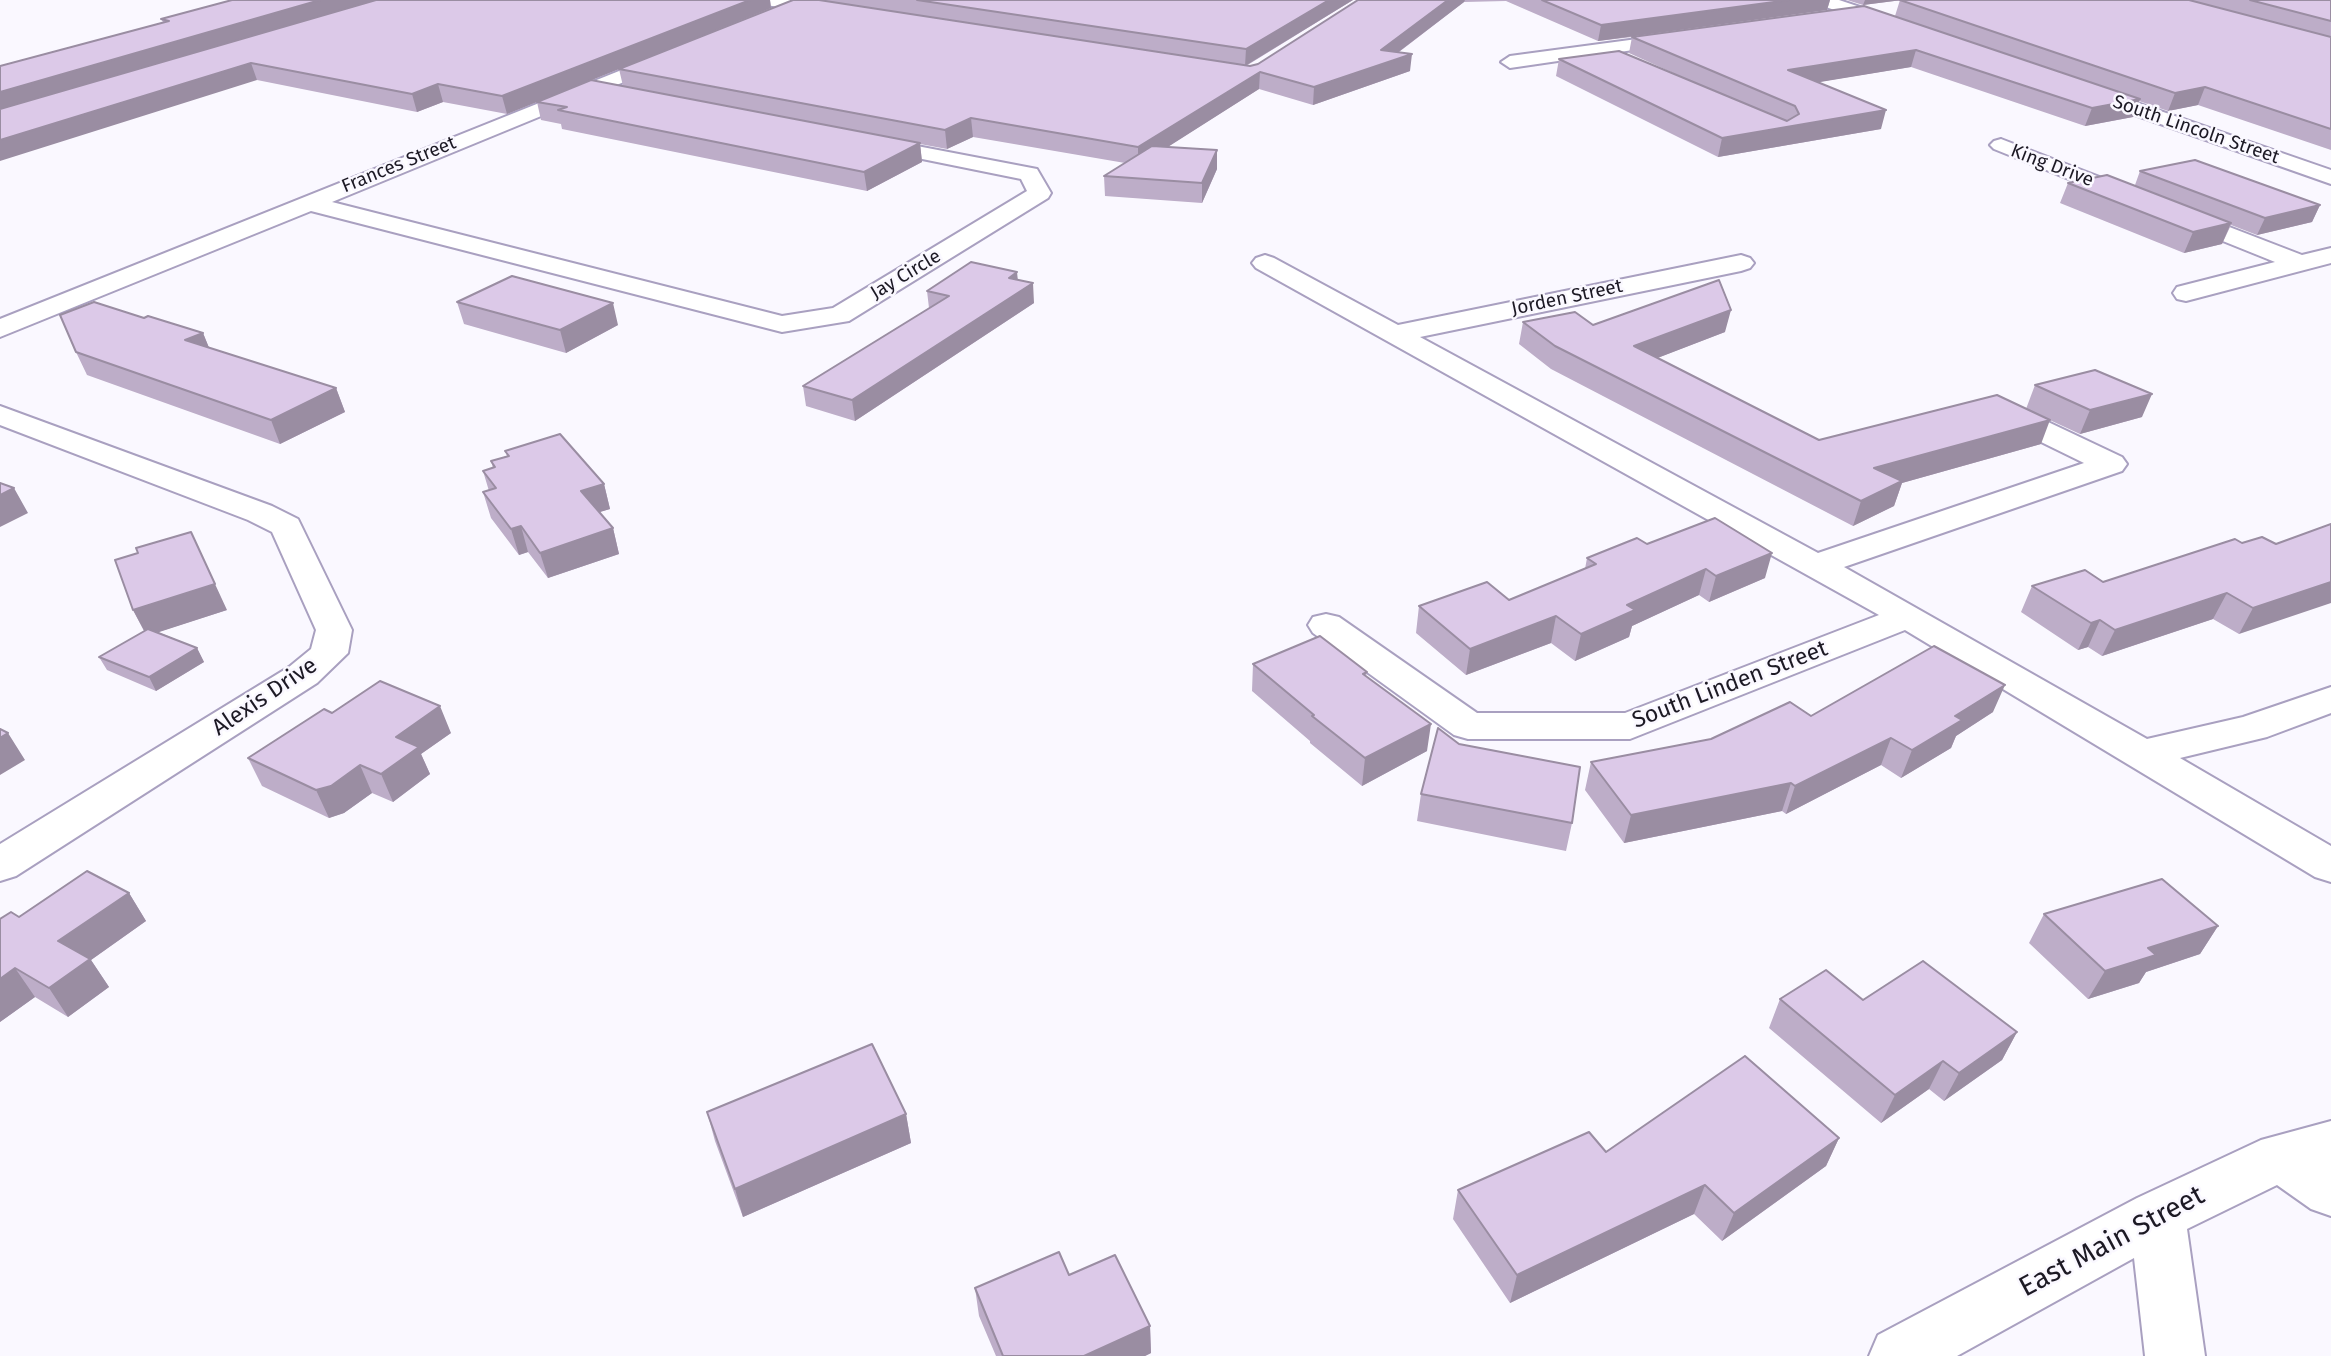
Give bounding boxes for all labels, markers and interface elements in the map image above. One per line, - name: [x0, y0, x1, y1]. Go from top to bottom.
- street label: South Lincoln Street: [2110, 91, 2282, 169]
- street label: Frances Street: [338, 132, 460, 198]
- street label: King Drive: [2007, 140, 2097, 192]
- street label: Jay Circle: [867, 245, 945, 305]
- street label: Jorden Street: [1509, 275, 1625, 321]
- street label: South Linden Street: [1628, 635, 1832, 735]
- street label: Alexis Drive: [207, 652, 323, 742]
- street label: East Main Street: [2014, 1179, 2210, 1305]

